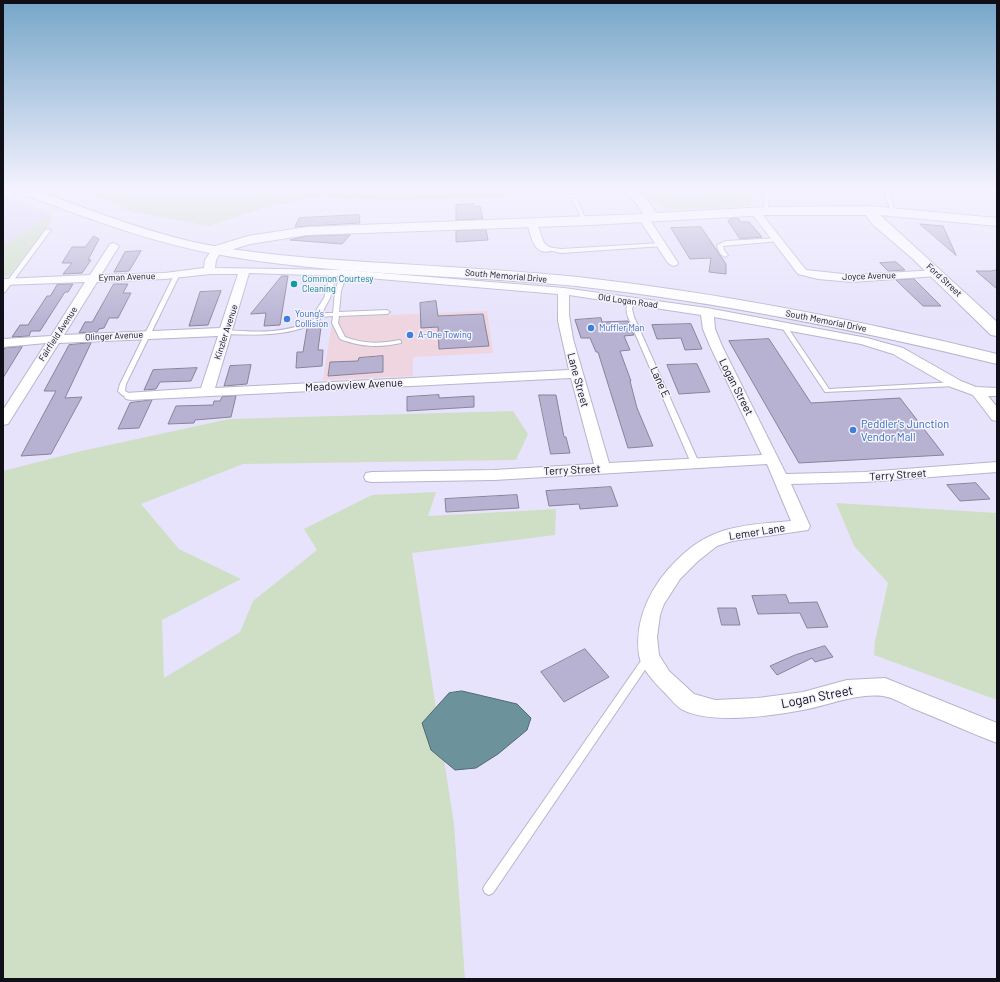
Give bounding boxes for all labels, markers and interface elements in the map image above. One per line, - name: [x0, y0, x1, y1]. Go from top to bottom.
- street label: Ford Street: [924, 261, 964, 299]
- street label: South Memorial Drive: [464, 267, 548, 285]
- street label: Joyce Avenue: [842, 270, 896, 282]
- street label: Eyman Avenue: [98, 271, 156, 283]
- place label: Common Courtesy Cleaning: [302, 274, 373, 295]
- marker: Common Courtesy Cleaning: [289, 279, 299, 289]
- street label: Old Logan Road: [597, 291, 659, 311]
- street label: Kinzler Avenue: [212, 303, 240, 361]
- street label: Fairfield Avenue: [36, 305, 80, 363]
- street label: South Memorial Drive: [784, 308, 868, 334]
- place label: Young's Collision: [295, 309, 328, 330]
- marker: Young's Collision: [282, 314, 292, 324]
- marker: Muffler Man: [586, 323, 596, 333]
- place label: Muffler Man: [599, 323, 644, 333]
- street label: Olinger Avenue: [85, 329, 143, 343]
- marker: A-One Towing: [405, 330, 415, 340]
- place label: A-One Towing: [418, 330, 472, 340]
- street label: Lane Street: [564, 351, 592, 409]
- street label: Logan Street: [716, 356, 756, 418]
- street label: Lane E: [647, 364, 673, 400]
- street label: Meadowview Avenue: [305, 376, 403, 394]
- place label: Peddler's Junction Vendor Mall: [861, 417, 949, 443]
- marker: Peddler's Junction Vendor Mall: [848, 425, 858, 435]
- street label: Terry Street: [543, 462, 601, 478]
- street label: Terry Street: [869, 466, 927, 484]
- street label: Lemer Lane: [728, 521, 786, 543]
- street label: Logan Street: [780, 682, 854, 712]

